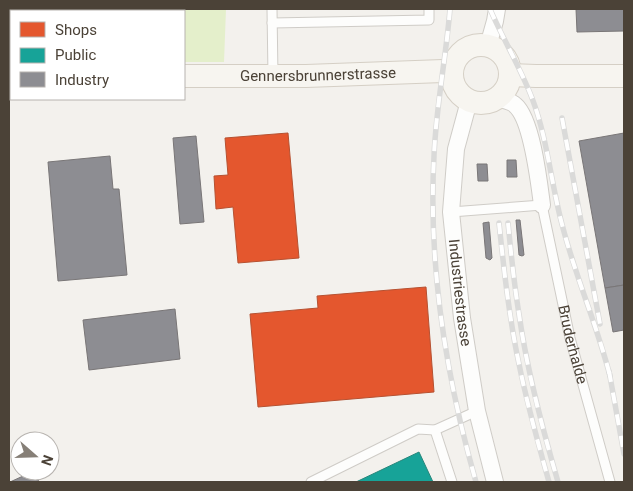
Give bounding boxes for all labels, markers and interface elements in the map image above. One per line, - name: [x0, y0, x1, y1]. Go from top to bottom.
- legend: [10, 10, 185, 100]
- text: Shops: [55, 21, 97, 39]
- text: Public: [55, 46, 96, 64]
- street label: Gennersbrunnerstrasse: [240, 64, 396, 85]
- text: Industry: [55, 71, 109, 89]
- street label: Industriestrasse: [445, 238, 475, 347]
- street label: Bruderhalde: [554, 303, 591, 386]
- north arrow: [10, 431, 60, 481]
- text: N: [38, 453, 56, 468]

